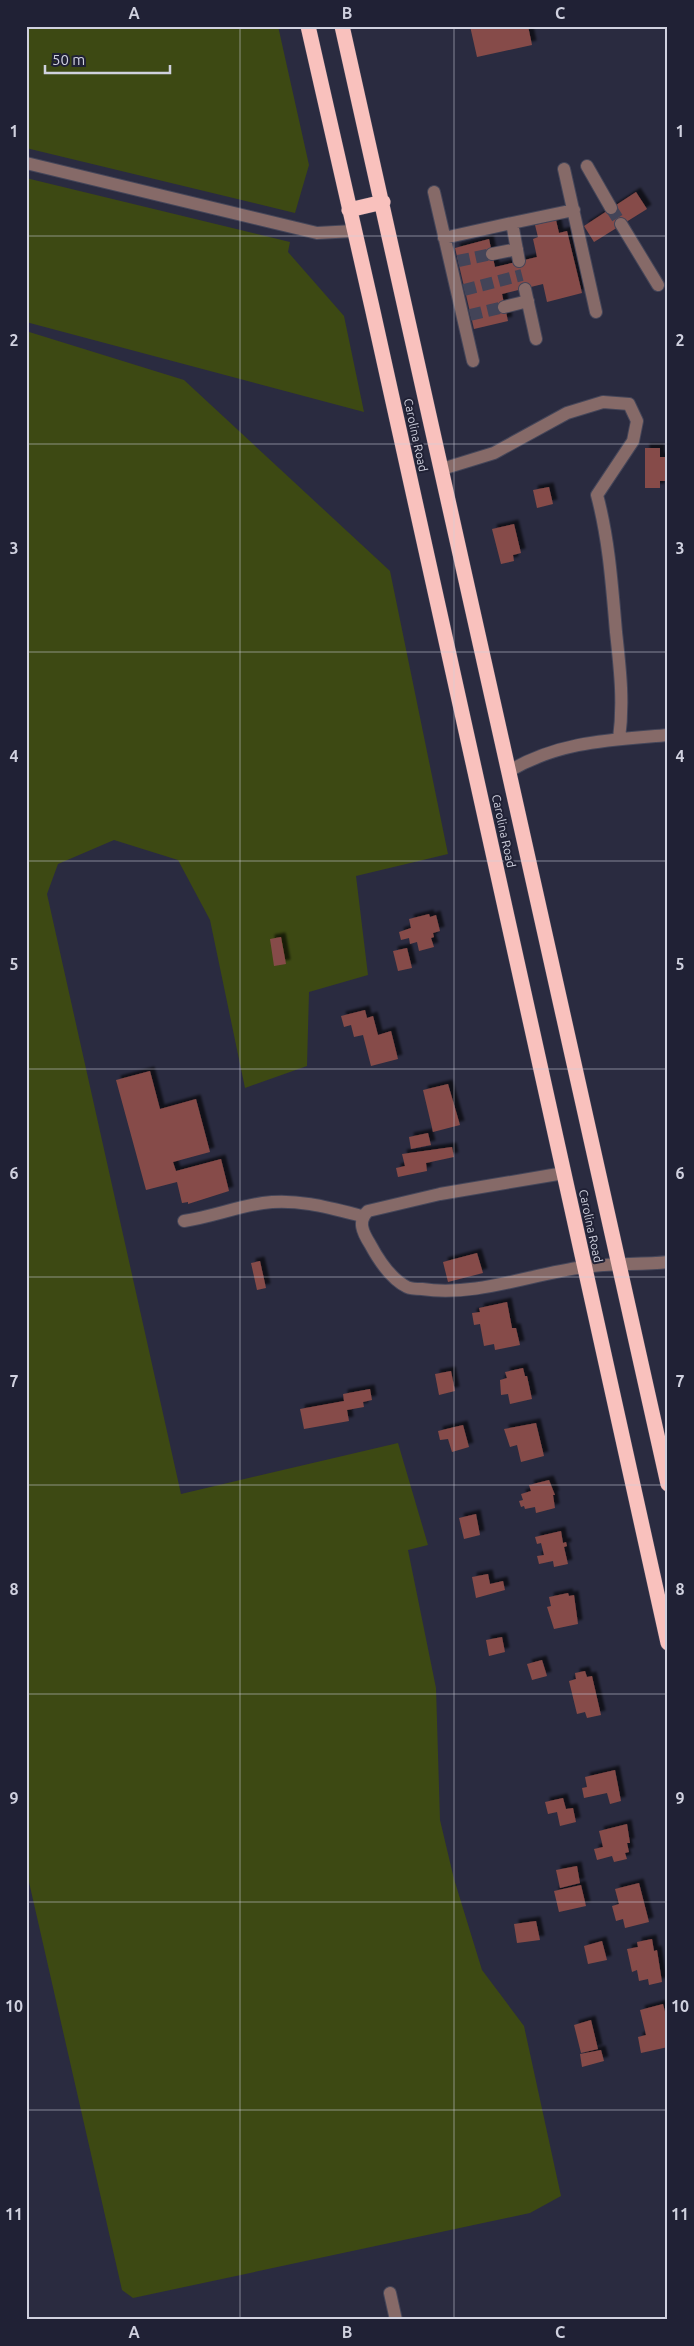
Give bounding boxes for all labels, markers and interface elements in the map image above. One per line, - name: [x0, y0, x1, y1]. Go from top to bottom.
- text: A: [128, 4, 140, 22]
- text: B: [342, 4, 352, 22]
- text: C: [555, 4, 565, 22]
- scale bar: [45, 42, 170, 74]
- text: 50 m: [52, 51, 85, 68]
- text: 1: [9, 122, 19, 140]
- text: 1: [675, 122, 685, 140]
- text: 2: [9, 331, 19, 349]
- text: 2: [675, 331, 685, 349]
- street label: Carolina Road: [402, 397, 430, 473]
- text: 3: [9, 539, 19, 557]
- text: 3: [675, 539, 685, 557]
- text: 4: [9, 747, 19, 765]
- text: 4: [675, 747, 685, 765]
- street label: Carolina Road: [490, 793, 518, 869]
- text: 5: [9, 955, 19, 973]
- text: 5: [675, 955, 685, 973]
- text: 6: [9, 1164, 19, 1182]
- text: 6: [675, 1164, 685, 1182]
- street label: Carolina Road: [577, 1188, 605, 1264]
- text: 7: [9, 1372, 19, 1390]
- text: 7: [675, 1372, 685, 1390]
- text: 8: [9, 1580, 19, 1598]
- text: 8: [675, 1580, 685, 1598]
- text: 9: [9, 1789, 19, 1807]
- text: 9: [675, 1789, 685, 1807]
- text: 10: [5, 1997, 23, 2015]
- text: 10: [671, 1997, 689, 2015]
- text: 11: [5, 2205, 23, 2223]
- text: 11: [671, 2205, 689, 2223]
- text: A: [128, 2323, 140, 2341]
- text: B: [342, 2323, 352, 2341]
- text: C: [555, 2323, 565, 2341]

